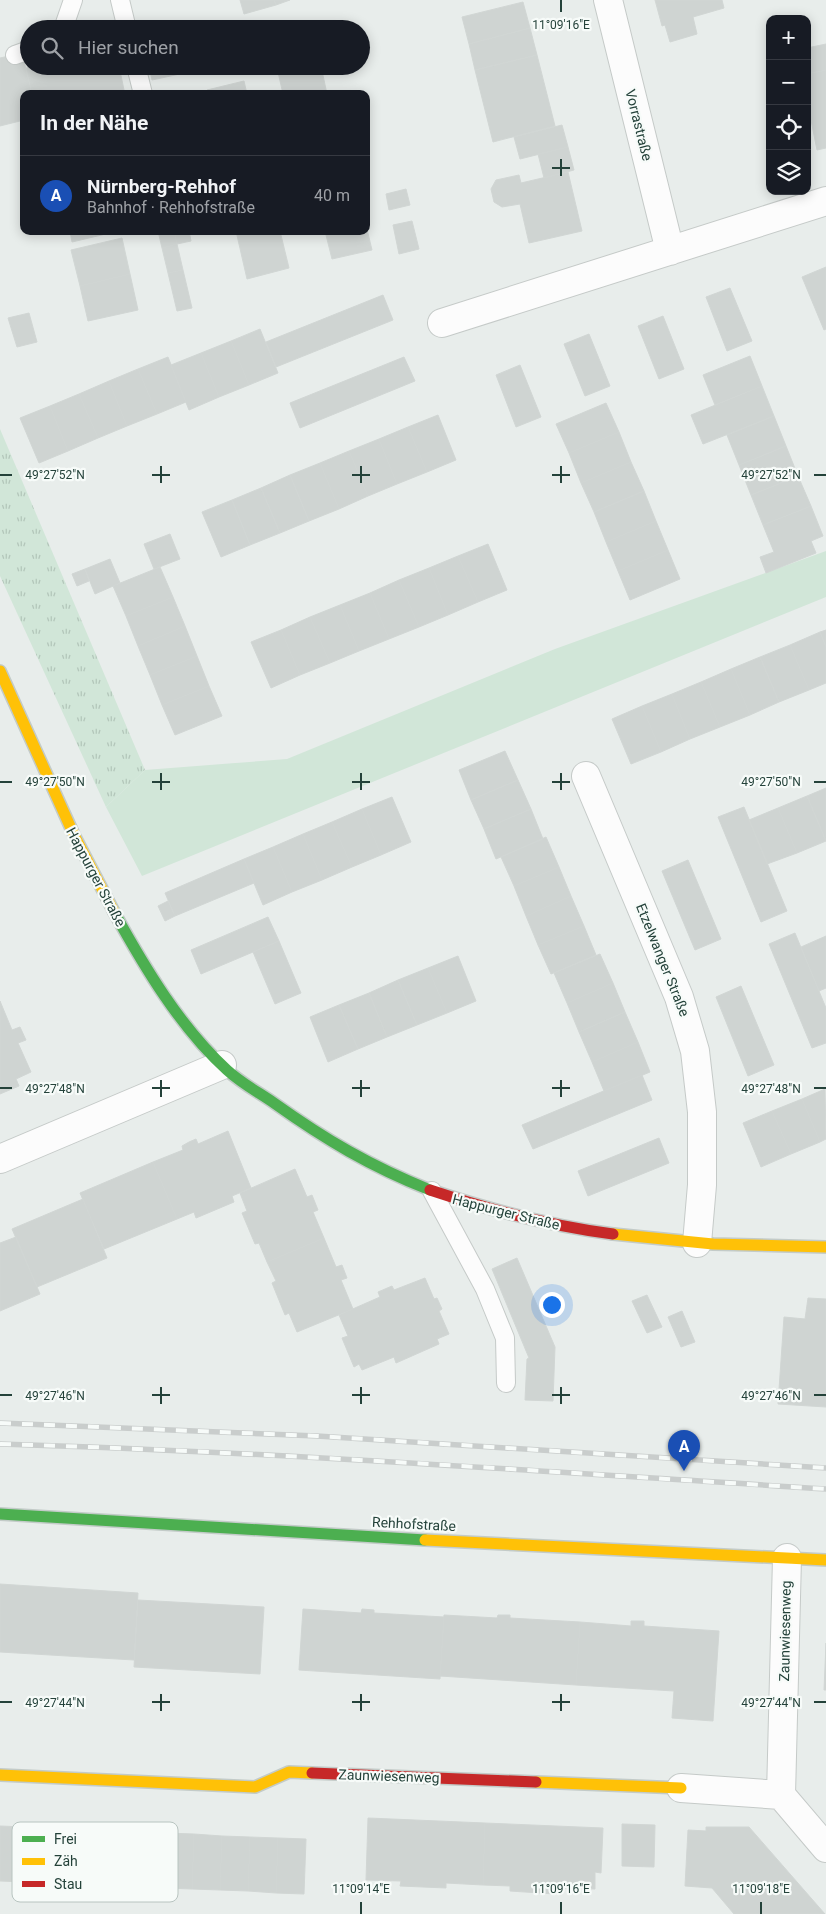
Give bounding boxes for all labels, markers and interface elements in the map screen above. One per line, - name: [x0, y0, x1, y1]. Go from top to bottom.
- map controls: [766, 15, 811, 195]
- button: +: [766, 15, 811, 60]
- text: 11°09'16"E: [532, 18, 590, 32]
- search box: [20, 20, 370, 75]
- icon: search: [38, 34, 66, 62]
- text: Hier suchen: [78, 36, 179, 59]
- button: −: [766, 60, 811, 105]
- street label: Vorrastraße: [622, 88, 656, 162]
- button: locate: [766, 105, 811, 150]
- text: In der Nähe: [40, 111, 148, 135]
- button: layers: [766, 150, 811, 195]
- text: Nürnberg-Rehhof: [87, 175, 236, 198]
- text: A: [51, 186, 61, 205]
- text: 40 m: [314, 186, 350, 205]
- text: Bahnhof · Rehhofstraße: [87, 198, 255, 217]
- text: 49°27'52"N: [25, 468, 85, 482]
- text: 49°27'52"N: [741, 468, 801, 482]
- text: 49°27'50"N: [25, 775, 85, 789]
- text: 49°27'50"N: [741, 775, 801, 789]
- street label: Happurger Straße: [63, 825, 129, 929]
- street label: Etzelwanger Straße: [633, 901, 693, 1019]
- text: 49°27'48"N: [25, 1082, 85, 1096]
- text: 49°27'48"N: [741, 1082, 801, 1096]
- street label: Happurger Straße: [451, 1191, 561, 1233]
- your location: [539, 1292, 565, 1318]
- text: 49°27'46"N: [25, 1389, 85, 1403]
- text: 49°27'46"N: [741, 1389, 801, 1403]
- pin: A: [668, 1430, 700, 1471]
- street label: Rehhofstraße: [372, 1514, 456, 1534]
- street label: Zaunwiesenweg: [776, 1580, 794, 1682]
- text: 49°27'44"N: [25, 1696, 85, 1710]
- text: 49°27'44"N: [741, 1696, 801, 1710]
- street label: Zaunwiesenweg: [338, 1766, 440, 1786]
- legend: [12, 1822, 178, 1902]
- text: Frei: [54, 1831, 77, 1847]
- text: Zäh: [54, 1853, 78, 1869]
- text: Stau: [54, 1876, 82, 1892]
- text: 11°09'14"E: [332, 1882, 390, 1896]
- text: 11°09'16"E: [532, 1882, 590, 1896]
- text: 11°09'18"E: [732, 1882, 790, 1896]

